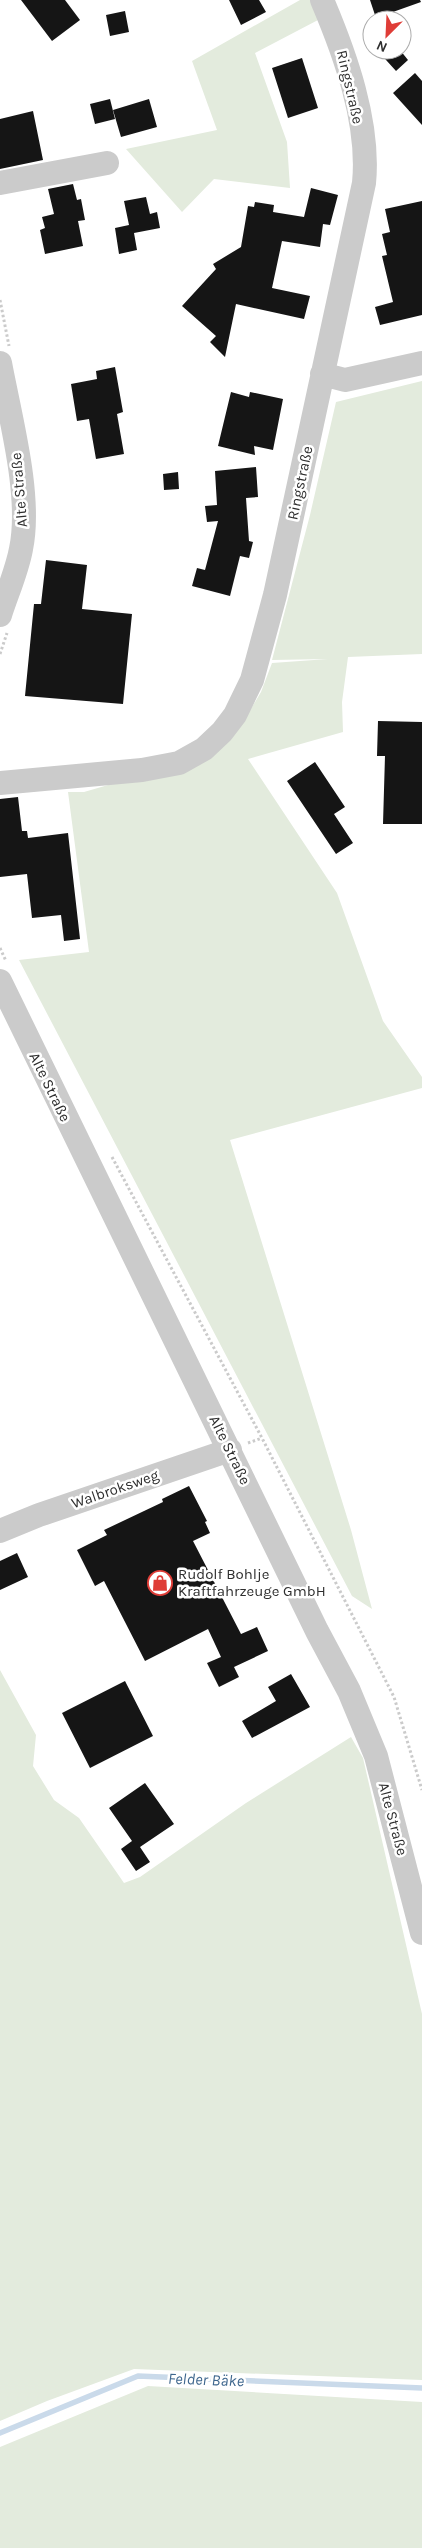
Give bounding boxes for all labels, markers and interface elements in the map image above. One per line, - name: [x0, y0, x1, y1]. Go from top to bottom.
- north arrow: [362, 10, 412, 60]
- text: N: [374, 37, 390, 56]
- street label: Ringstraße: [333, 48, 367, 126]
- street label: Ringstraße: [283, 444, 317, 522]
- street label: Alte Straße: [7, 452, 31, 528]
- street label: Alte Straße: [25, 1049, 75, 1125]
- street label: Alte Straße: [205, 1412, 255, 1488]
- street label: Walbroksweg: [69, 1465, 162, 1512]
- place label: Rudolf Bohlje Kraftfahrzeuge GmbH: [178, 1565, 326, 1600]
- shop icon: Rudolf Bohlje Kraftfahrzeuge GmbH: [147, 1570, 173, 1596]
- street label: Alte Straße: [375, 1780, 411, 1858]
- water label: Felder Bäke: [168, 2369, 245, 2390]

